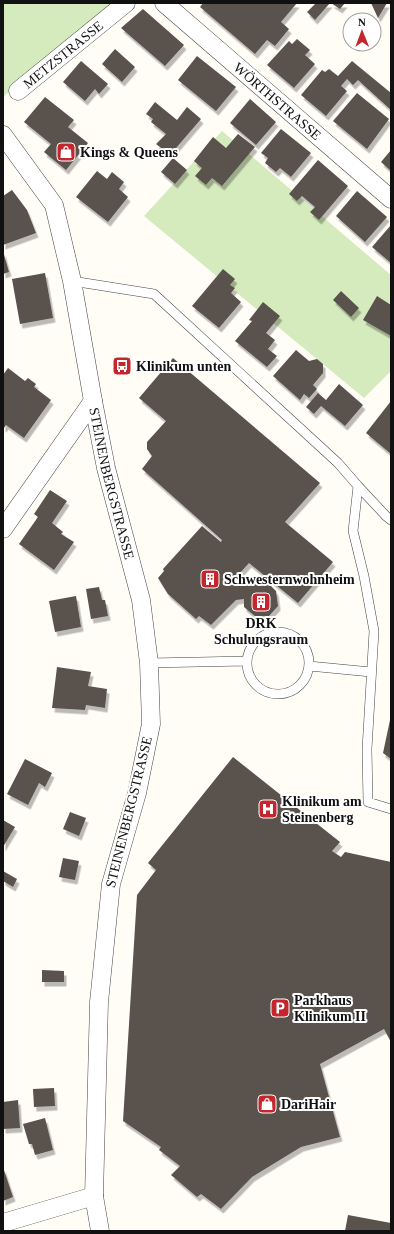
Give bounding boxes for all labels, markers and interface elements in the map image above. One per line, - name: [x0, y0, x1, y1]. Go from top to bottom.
- north arrow: [342, 12, 382, 52]
- text: N: [358, 16, 366, 28]
- street label: METZSTRASSE: [20, 18, 106, 91]
- street label: WÖRTHSTRASSE: [231, 59, 324, 143]
- shop icon: Kings & Queens: [55, 141, 77, 163]
- place label: Kings & Queens: [80, 145, 179, 160]
- bus stop icon: Klinikum unten: [111, 355, 133, 377]
- place label: Klinikum unten: [136, 359, 232, 374]
- street label: STEINENBERGSTRASSE: [87, 406, 137, 561]
- building icon: Schwesternwohnheim: [199, 568, 221, 590]
- place label: Schwesternwohnheim: [224, 572, 355, 587]
- building icon: DRK Schulungsraum: [250, 591, 272, 613]
- place label: DRK Schulungsraum: [214, 616, 308, 647]
- street label: STEINENBERGSTRASSE: [103, 735, 155, 889]
- place label: Klinikum am Steinenberg: [282, 794, 362, 825]
- hospital icon: Klinikum am Steinenberg: [257, 798, 279, 820]
- place label: Parkhaus Klinikum II: [294, 993, 366, 1024]
- parking icon: Parkhaus Klinikum II: [269, 997, 291, 1019]
- shop icon: DariHair: [256, 1093, 278, 1115]
- place label: DariHair: [281, 1097, 336, 1112]

